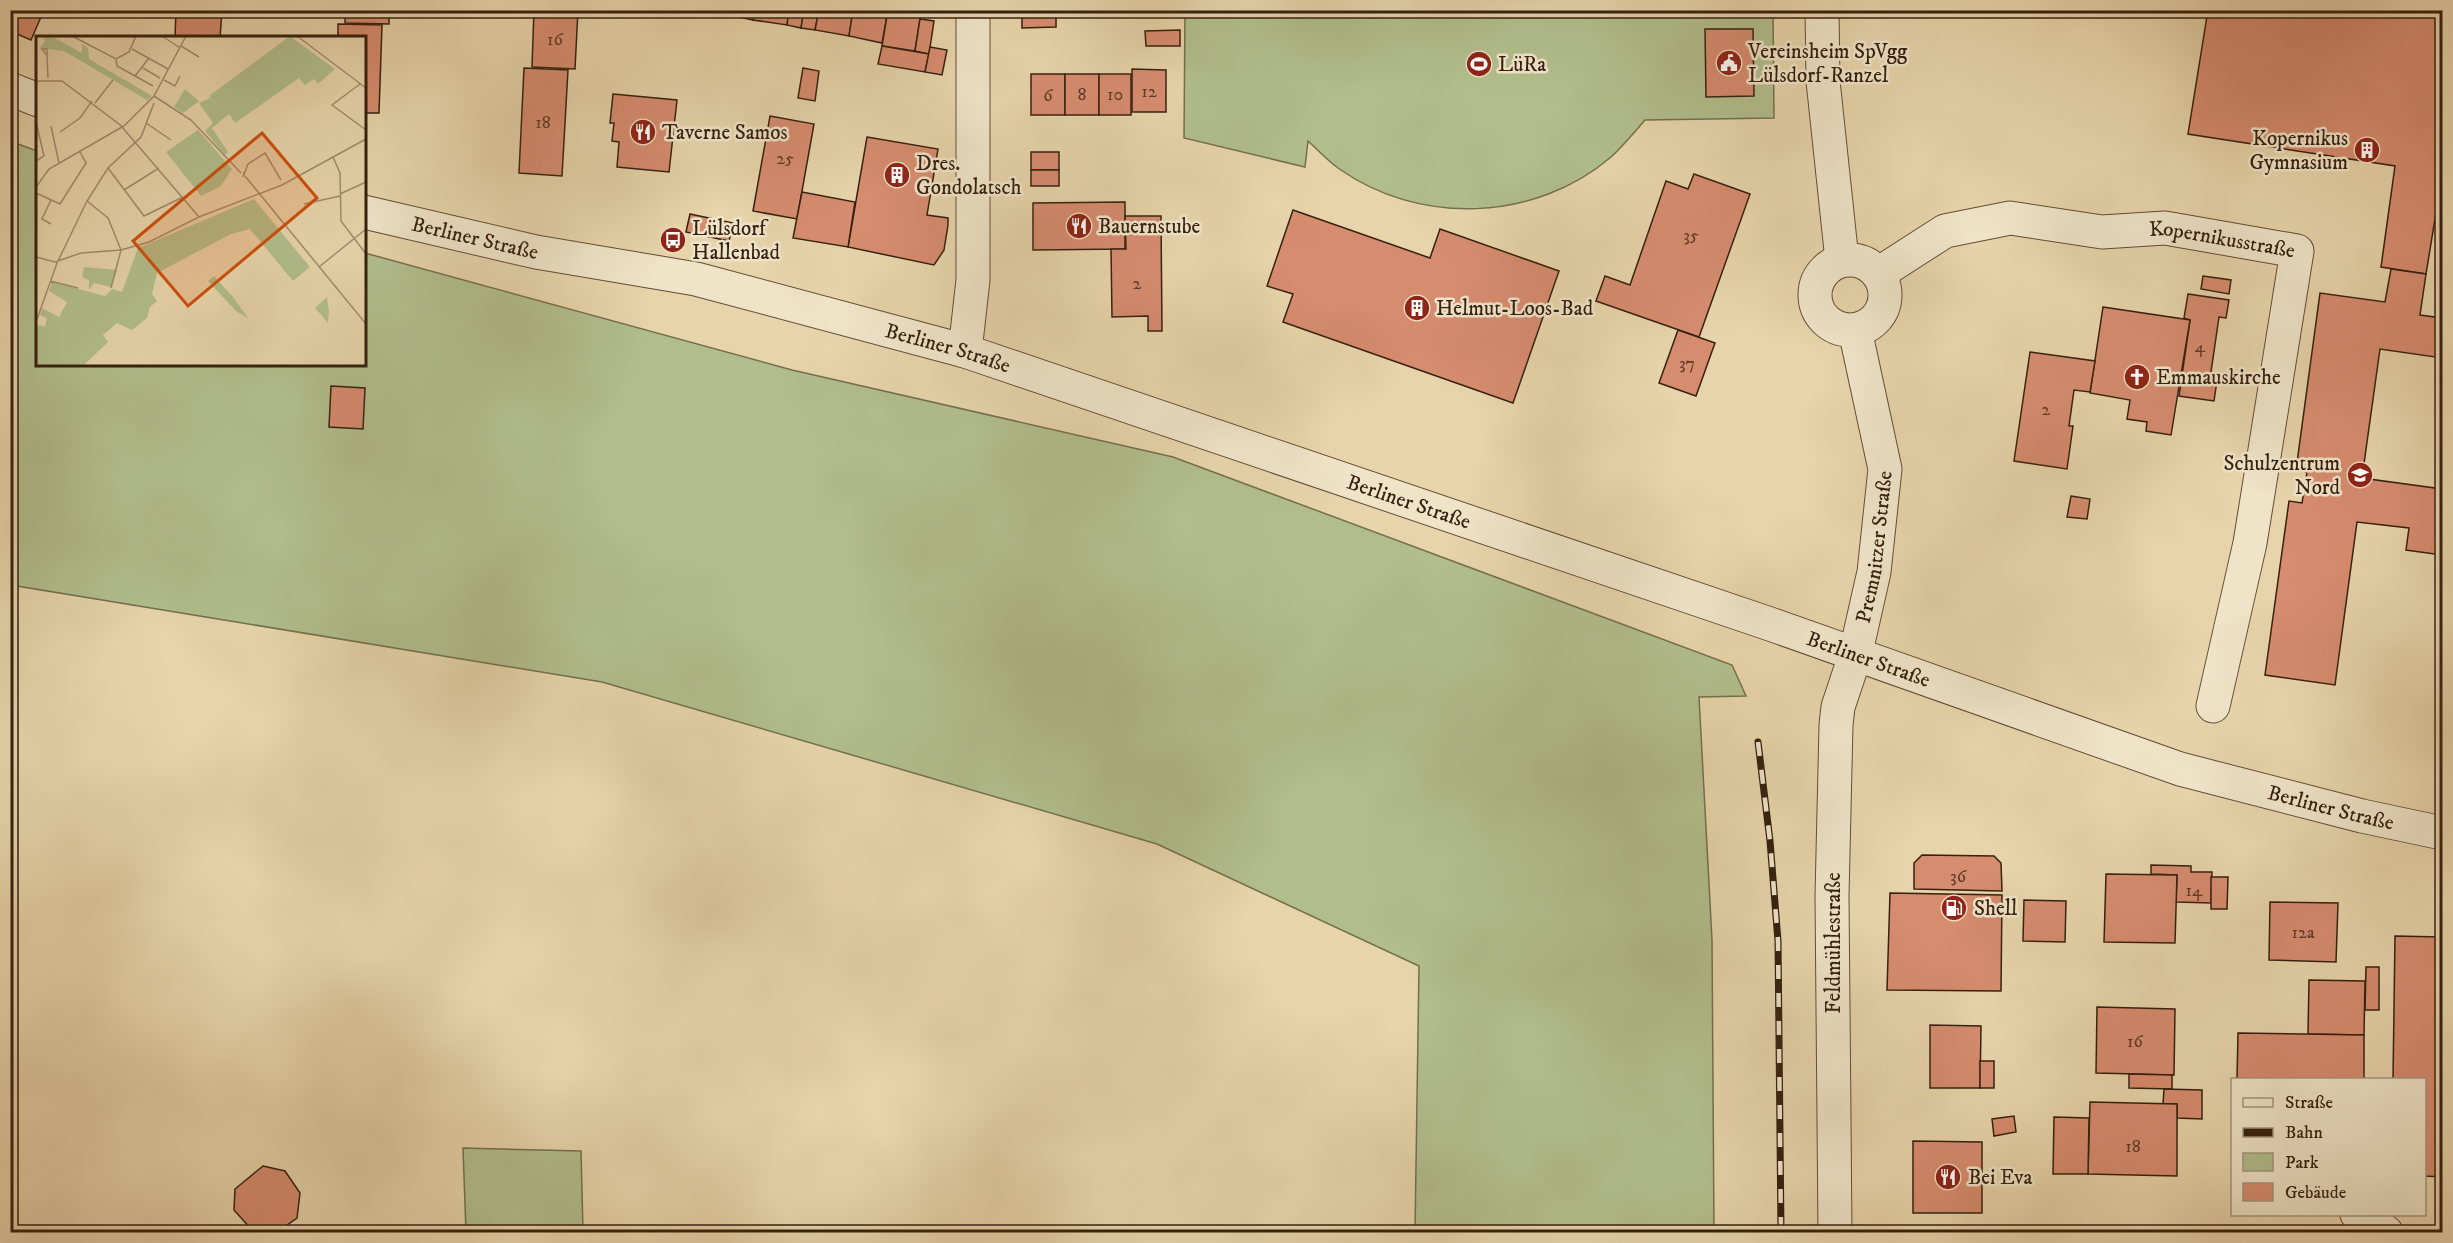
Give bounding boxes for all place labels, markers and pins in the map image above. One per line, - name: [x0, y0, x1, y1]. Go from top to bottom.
- place label: Vereinsheim SpVgg Lülsdorf-Ranzel: [1747, 39, 1908, 89]
- public building icon: Vereinsheim SpVgg Lülsdorf-Ranzel: [1714, 48, 1744, 78]
- sports icon: LüRa: [1464, 49, 1494, 79]
- place label: LüRa: [1498, 52, 1546, 78]
- restaurant icon: Taverne Samos: [628, 117, 658, 147]
- place label: Taverne Samos: [662, 120, 788, 146]
- place label: Kopernikus Gymnasium: [2249, 126, 2348, 176]
- building icon: Kopernikus Gymnasium: [2352, 135, 2382, 165]
- place label: Dres. Gondolatsch: [916, 151, 1021, 201]
- building icon: Dres. Gondolatsch: [882, 160, 912, 190]
- restaurant icon: Bauernstube: [1064, 211, 1094, 241]
- place label: Bauernstube: [1098, 214, 1201, 240]
- place label: Lülsdorf Hallenbad: [692, 216, 781, 266]
- bus stop icon: Lülsdorf Hallenbad: [658, 225, 688, 255]
- building icon: Helmut-Loos-Bad: [1402, 293, 1432, 323]
- place label: Helmut-Loos-Bad: [1436, 296, 1594, 322]
- church icon: Emmauskirche: [2122, 362, 2152, 392]
- place label: Emmauskirche: [2156, 365, 2281, 391]
- place label: Schulzentrum Nord: [2223, 451, 2341, 501]
- school or university icon: Schulzentrum Nord: [2345, 460, 2375, 490]
- fuel station icon: Shell: [1939, 893, 1969, 923]
- place label: Shell: [1974, 896, 2018, 922]
- restaurant icon: Bei Eva: [1933, 1162, 1963, 1192]
- place label: Bei Eva: [1968, 1165, 2033, 1191]

